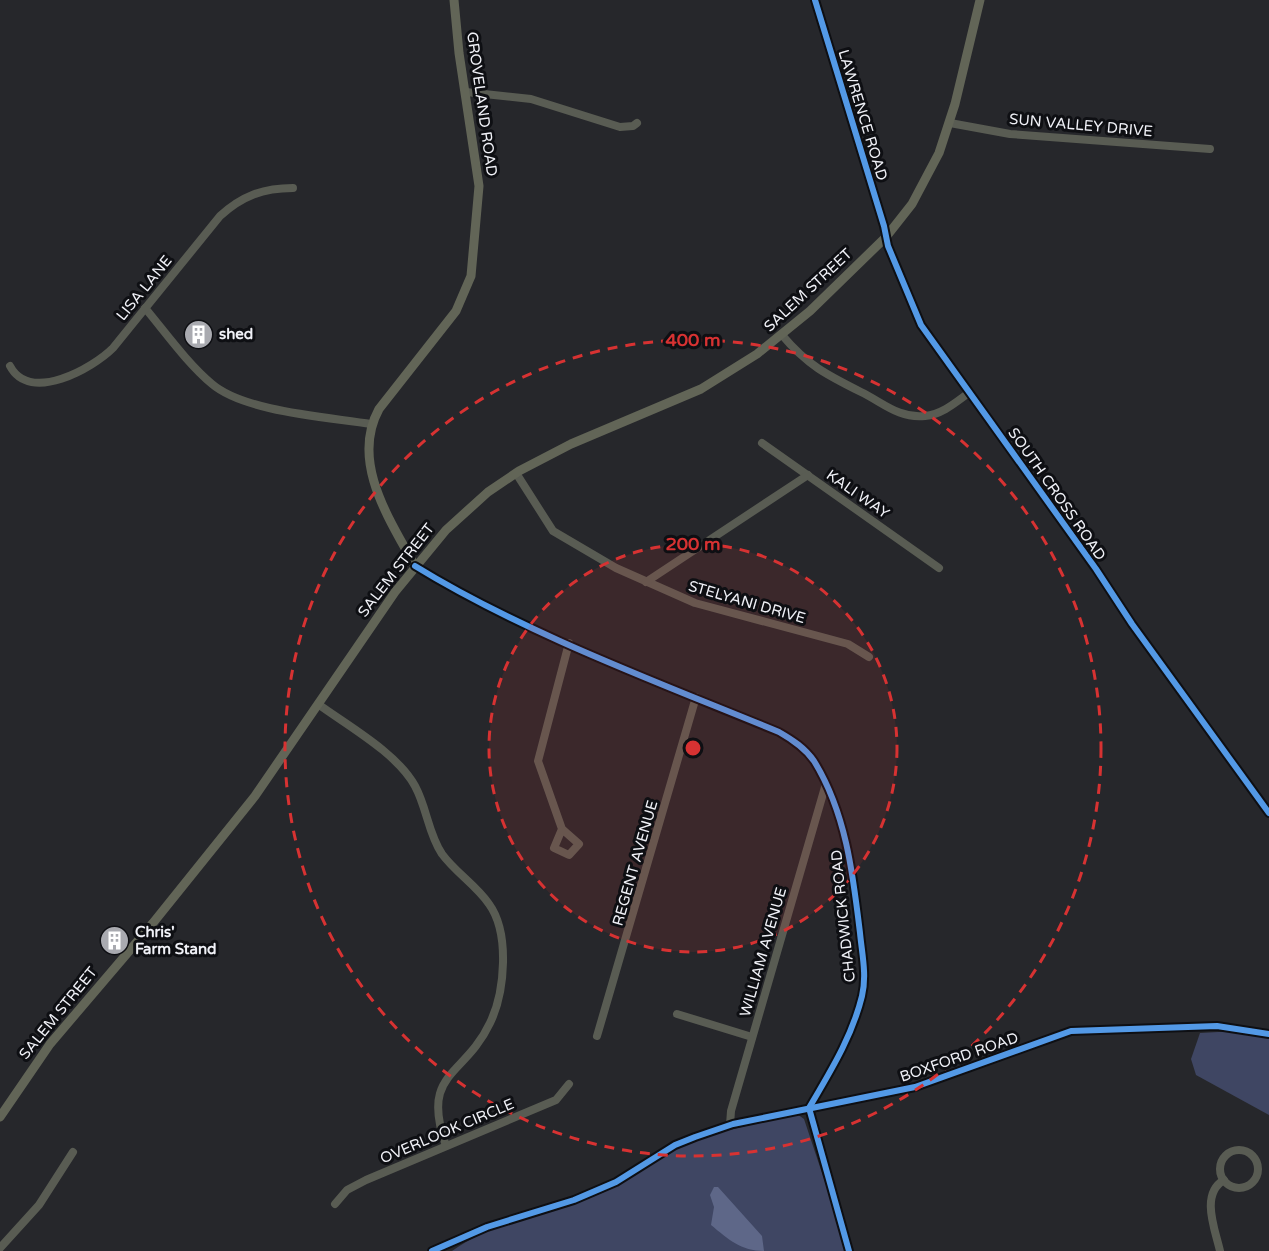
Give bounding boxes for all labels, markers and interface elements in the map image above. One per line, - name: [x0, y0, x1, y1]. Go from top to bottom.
- street label: GROVELAND ROAD: [463, 31, 501, 177]
- street label: LAWRENCE ROAD: [835, 47, 891, 183]
- street label: SUN VALLEY DRIVE: [1008, 110, 1154, 140]
- street label: SALEM STREET: [760, 245, 856, 335]
- street label: LISA LANE: [112, 252, 176, 324]
- building icon: shed: [182, 318, 214, 350]
- place label: shed: [219, 325, 253, 343]
- text: 400 m: [665, 329, 721, 351]
- street label: SOUTH CROSS ROAD: [1004, 424, 1110, 564]
- street label: KALI WAY: [823, 466, 893, 522]
- street label: SALEM STREET: [354, 520, 438, 620]
- text: 200 m: [665, 533, 721, 555]
- street label: STELYANI DRIVE: [686, 577, 808, 627]
- centre of rings: [683, 738, 703, 758]
- street label: REGENT AVENUE: [608, 798, 662, 928]
- street label: CHADWICK ROAD: [827, 849, 859, 983]
- street label: WILLIAM AVENUE: [736, 885, 790, 1019]
- place label: Chris' Farm Stand: [135, 923, 217, 958]
- building icon: Chris' Farm Stand: [98, 925, 130, 957]
- street label: SALEM STREET: [15, 963, 101, 1063]
- street label: BOXFORD ROAD: [897, 1028, 1021, 1086]
- street label: OVERLOOK CIRCLE: [377, 1095, 517, 1167]

